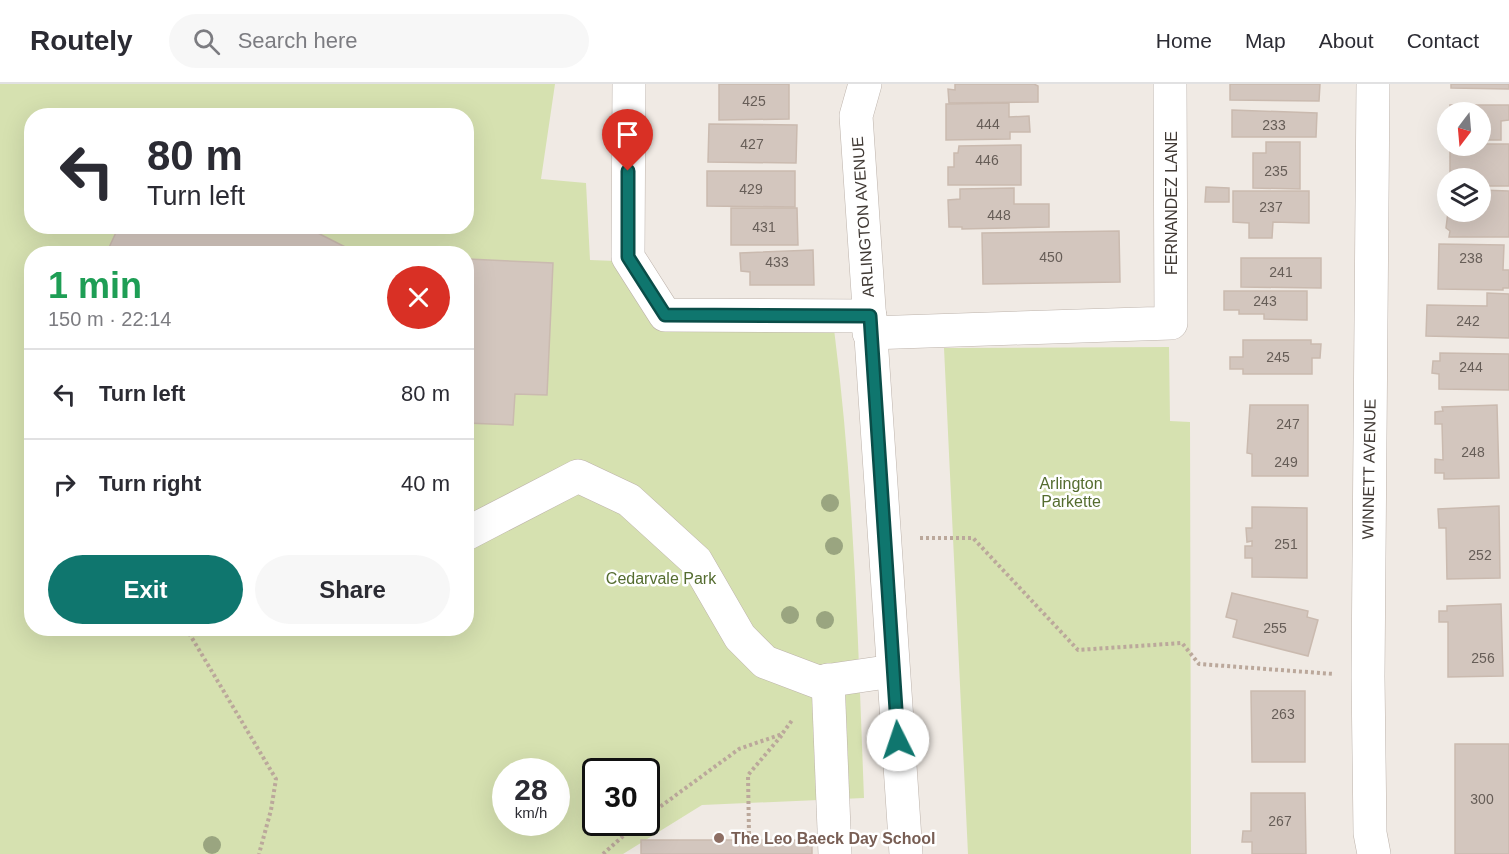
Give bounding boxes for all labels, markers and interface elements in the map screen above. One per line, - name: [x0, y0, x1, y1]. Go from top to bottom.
- search box: [169, 14, 589, 68]
- text: Routely: [30, 25, 133, 56]
- icon: search: [190, 25, 223, 58]
- text: Search here: [238, 28, 358, 53]
- text: Home: [1156, 29, 1212, 52]
- text: Map: [1245, 29, 1286, 52]
- text: About: [1319, 29, 1374, 52]
- text: Contact: [1407, 29, 1479, 52]
- house number: 425: [742, 93, 766, 109]
- north arrow: [1437, 102, 1491, 156]
- map controls: [1437, 102, 1491, 222]
- pin: [602, 109, 653, 171]
- house number: 444: [976, 116, 1000, 132]
- house number: 233: [1262, 117, 1286, 133]
- icon: arrive: [611, 118, 644, 151]
- street label: FERNANDEZ LANE: [1163, 131, 1180, 275]
- icon: left: [48, 132, 126, 210]
- text: 80 m: [147, 132, 243, 179]
- house number: 427: [740, 136, 764, 152]
- street label: ARLINGTON AVENUE: [849, 136, 877, 298]
- house number: 446: [975, 152, 999, 168]
- house number: 235: [1264, 163, 1288, 179]
- button: layers: [1437, 168, 1491, 222]
- text: Turn left: [147, 181, 245, 211]
- house number: 429: [739, 181, 763, 197]
- house number: 237: [1259, 199, 1283, 215]
- house number: 448: [987, 207, 1011, 223]
- house number: 431: [752, 219, 776, 235]
- house number: 450: [1039, 249, 1063, 265]
- house number: 238: [1459, 250, 1483, 266]
- house number: 433: [765, 254, 789, 270]
- house number: 241: [1269, 264, 1293, 280]
- text: 1 min: [48, 265, 142, 306]
- button: close: [387, 266, 450, 329]
- house number: 243: [1253, 293, 1277, 309]
- text: 150 m · 22:14: [48, 308, 171, 330]
- house number: 242: [1456, 313, 1480, 329]
- house number: 245: [1266, 349, 1290, 365]
- house number: 244: [1459, 359, 1483, 375]
- icon: left: [48, 378, 81, 411]
- text: Turn left: [99, 381, 185, 406]
- text: 80 m: [401, 381, 450, 406]
- street label: WINNETT AVENUE: [1359, 398, 1379, 540]
- house number: 247: [1276, 416, 1300, 432]
- house number: 248: [1461, 444, 1485, 460]
- house number: 249: [1274, 454, 1298, 470]
- icon: right: [48, 468, 81, 501]
- text: Turn right: [99, 471, 201, 496]
- text: 40 m: [401, 471, 450, 496]
- park label: Arlington Parkette: [1039, 475, 1103, 510]
- house number: 251: [1274, 536, 1298, 552]
- house number: 252: [1468, 547, 1492, 563]
- button: Exit: [48, 555, 243, 624]
- button: Share: [255, 555, 450, 624]
- park label: Cedarvale Park: [606, 570, 717, 587]
- house number: 255: [1263, 620, 1287, 636]
- house number: 256: [1471, 650, 1495, 666]
- house number: 263: [1271, 706, 1295, 722]
- position arrow: [866, 708, 930, 772]
- speed limit sign: 30: [582, 758, 660, 836]
- text: 28: [514, 773, 548, 806]
- house number: 300: [1470, 791, 1494, 807]
- text: km/h: [515, 804, 547, 821]
- house number: 267: [1268, 813, 1292, 829]
- place label: The Leo Baeck Day School: [731, 830, 936, 847]
- marker: The Leo Baeck Day School: [712, 831, 726, 845]

